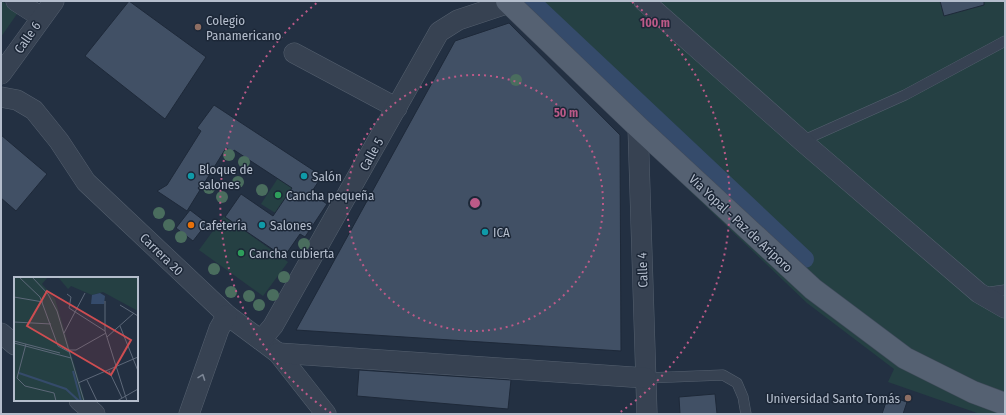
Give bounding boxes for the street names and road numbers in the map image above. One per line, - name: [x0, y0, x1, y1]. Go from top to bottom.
- street label: Calle 6: [11, 18, 44, 56]
- street label: Calle 5: [356, 135, 386, 173]
- street label: Via Yopal - Paz de Ariporo: [686, 172, 796, 275]
- street label: Carrera 20: [137, 230, 186, 279]
- street label: Calle 4: [634, 252, 651, 288]

